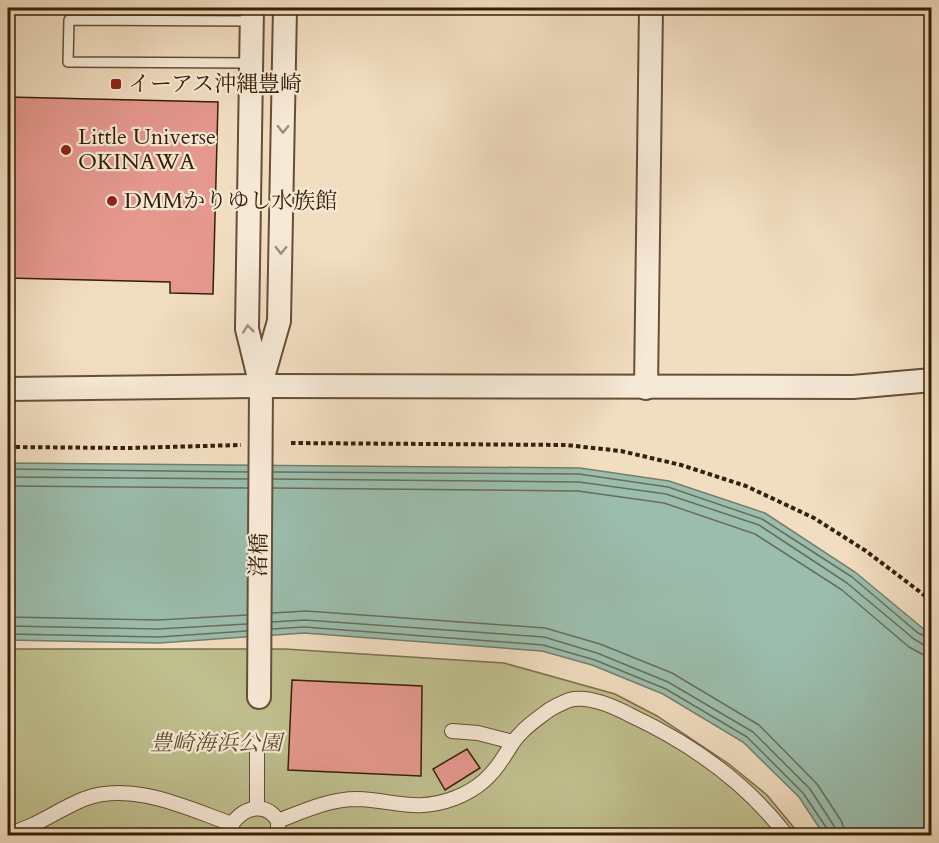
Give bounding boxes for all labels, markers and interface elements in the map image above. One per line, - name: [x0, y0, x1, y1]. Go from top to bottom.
- place label: イーアス沖縄豊崎: [128, 69, 302, 99]
- marker: イーアス沖縄豊崎: [109, 77, 123, 91]
- place label: Little Universe OKINAWA: [78, 122, 216, 177]
- one-way arrow: [277, 124, 289, 133]
- marker: Little Universe OKINAWA: [59, 143, 73, 157]
- place label: DMMかりゆし水族館: [124, 186, 337, 216]
- marker: DMMかりゆし水族館: [105, 194, 119, 208]
- one-way arrow: [274, 245, 287, 254]
- one-way arrow: [243, 324, 255, 333]
- street label: 渚橋: [244, 533, 274, 577]
- park label: 豊崎海浜公園: [150, 728, 285, 758]

